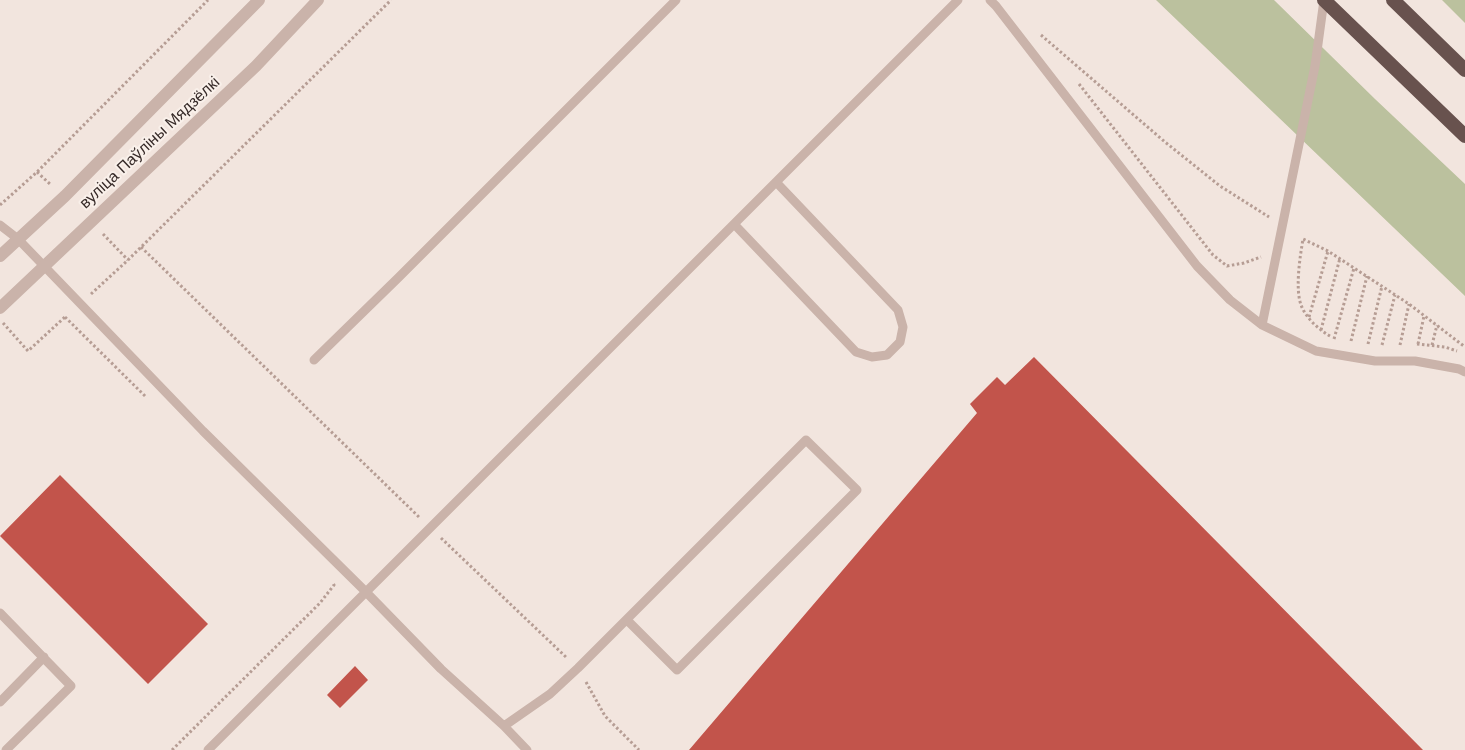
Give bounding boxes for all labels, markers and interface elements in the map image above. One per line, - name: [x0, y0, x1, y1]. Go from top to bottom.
- street label: вуліца Паўліны Мядзёлкі: [76, 73, 224, 213]

